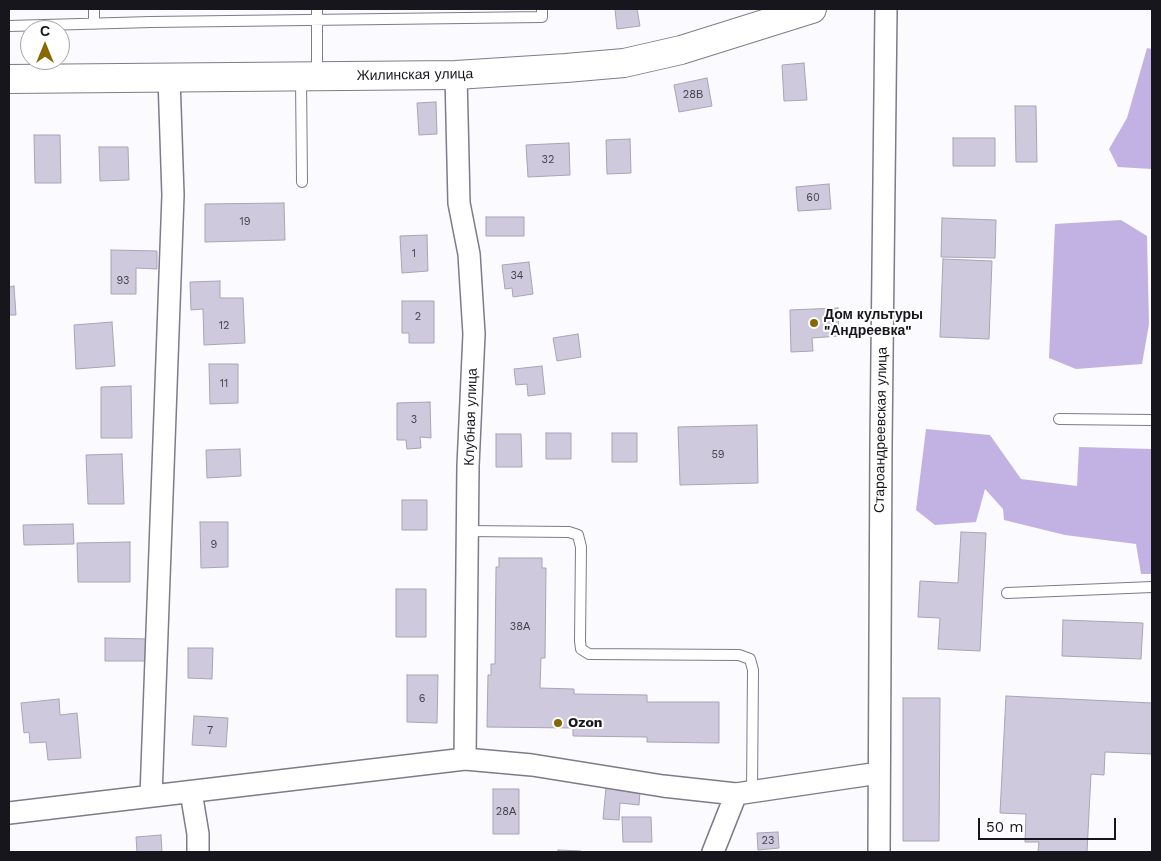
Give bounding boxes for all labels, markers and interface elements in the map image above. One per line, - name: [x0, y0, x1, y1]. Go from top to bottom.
- north arrow: [20, 20, 70, 70]
- text: С: [40, 23, 50, 39]
- street label: Жилинская улица: [357, 66, 473, 84]
- house number: 28В: [683, 88, 703, 102]
- house number: 32: [542, 153, 554, 167]
- house number: 60: [806, 191, 820, 205]
- house number: 19: [239, 215, 251, 229]
- house number: 1: [412, 247, 416, 261]
- house number: 34: [510, 269, 524, 283]
- house number: 93: [117, 274, 129, 288]
- place label: Дом культуры "Андреевка": [824, 307, 923, 340]
- house number: 2: [415, 310, 421, 324]
- marker: Дом культуры "Андреевка": [808, 317, 820, 329]
- house number: 12: [219, 319, 229, 333]
- street label: Староандреевская улица: [871, 347, 891, 513]
- street label: Клубная улица: [461, 368, 481, 466]
- house number: 11: [220, 377, 228, 391]
- house number: 3: [411, 413, 417, 427]
- house number: 59: [711, 448, 725, 462]
- house number: 9: [211, 538, 217, 552]
- house number: 38А: [510, 620, 530, 634]
- house number: 6: [419, 692, 425, 706]
- place label: Ozon: [568, 715, 603, 731]
- marker: Ozon: [552, 717, 564, 729]
- house number: 7: [207, 724, 213, 738]
- house number: 28А: [496, 805, 516, 819]
- scale bar: [981, 808, 1118, 840]
- text: 50 m: [986, 818, 1023, 836]
- house number: 23: [762, 834, 774, 848]

